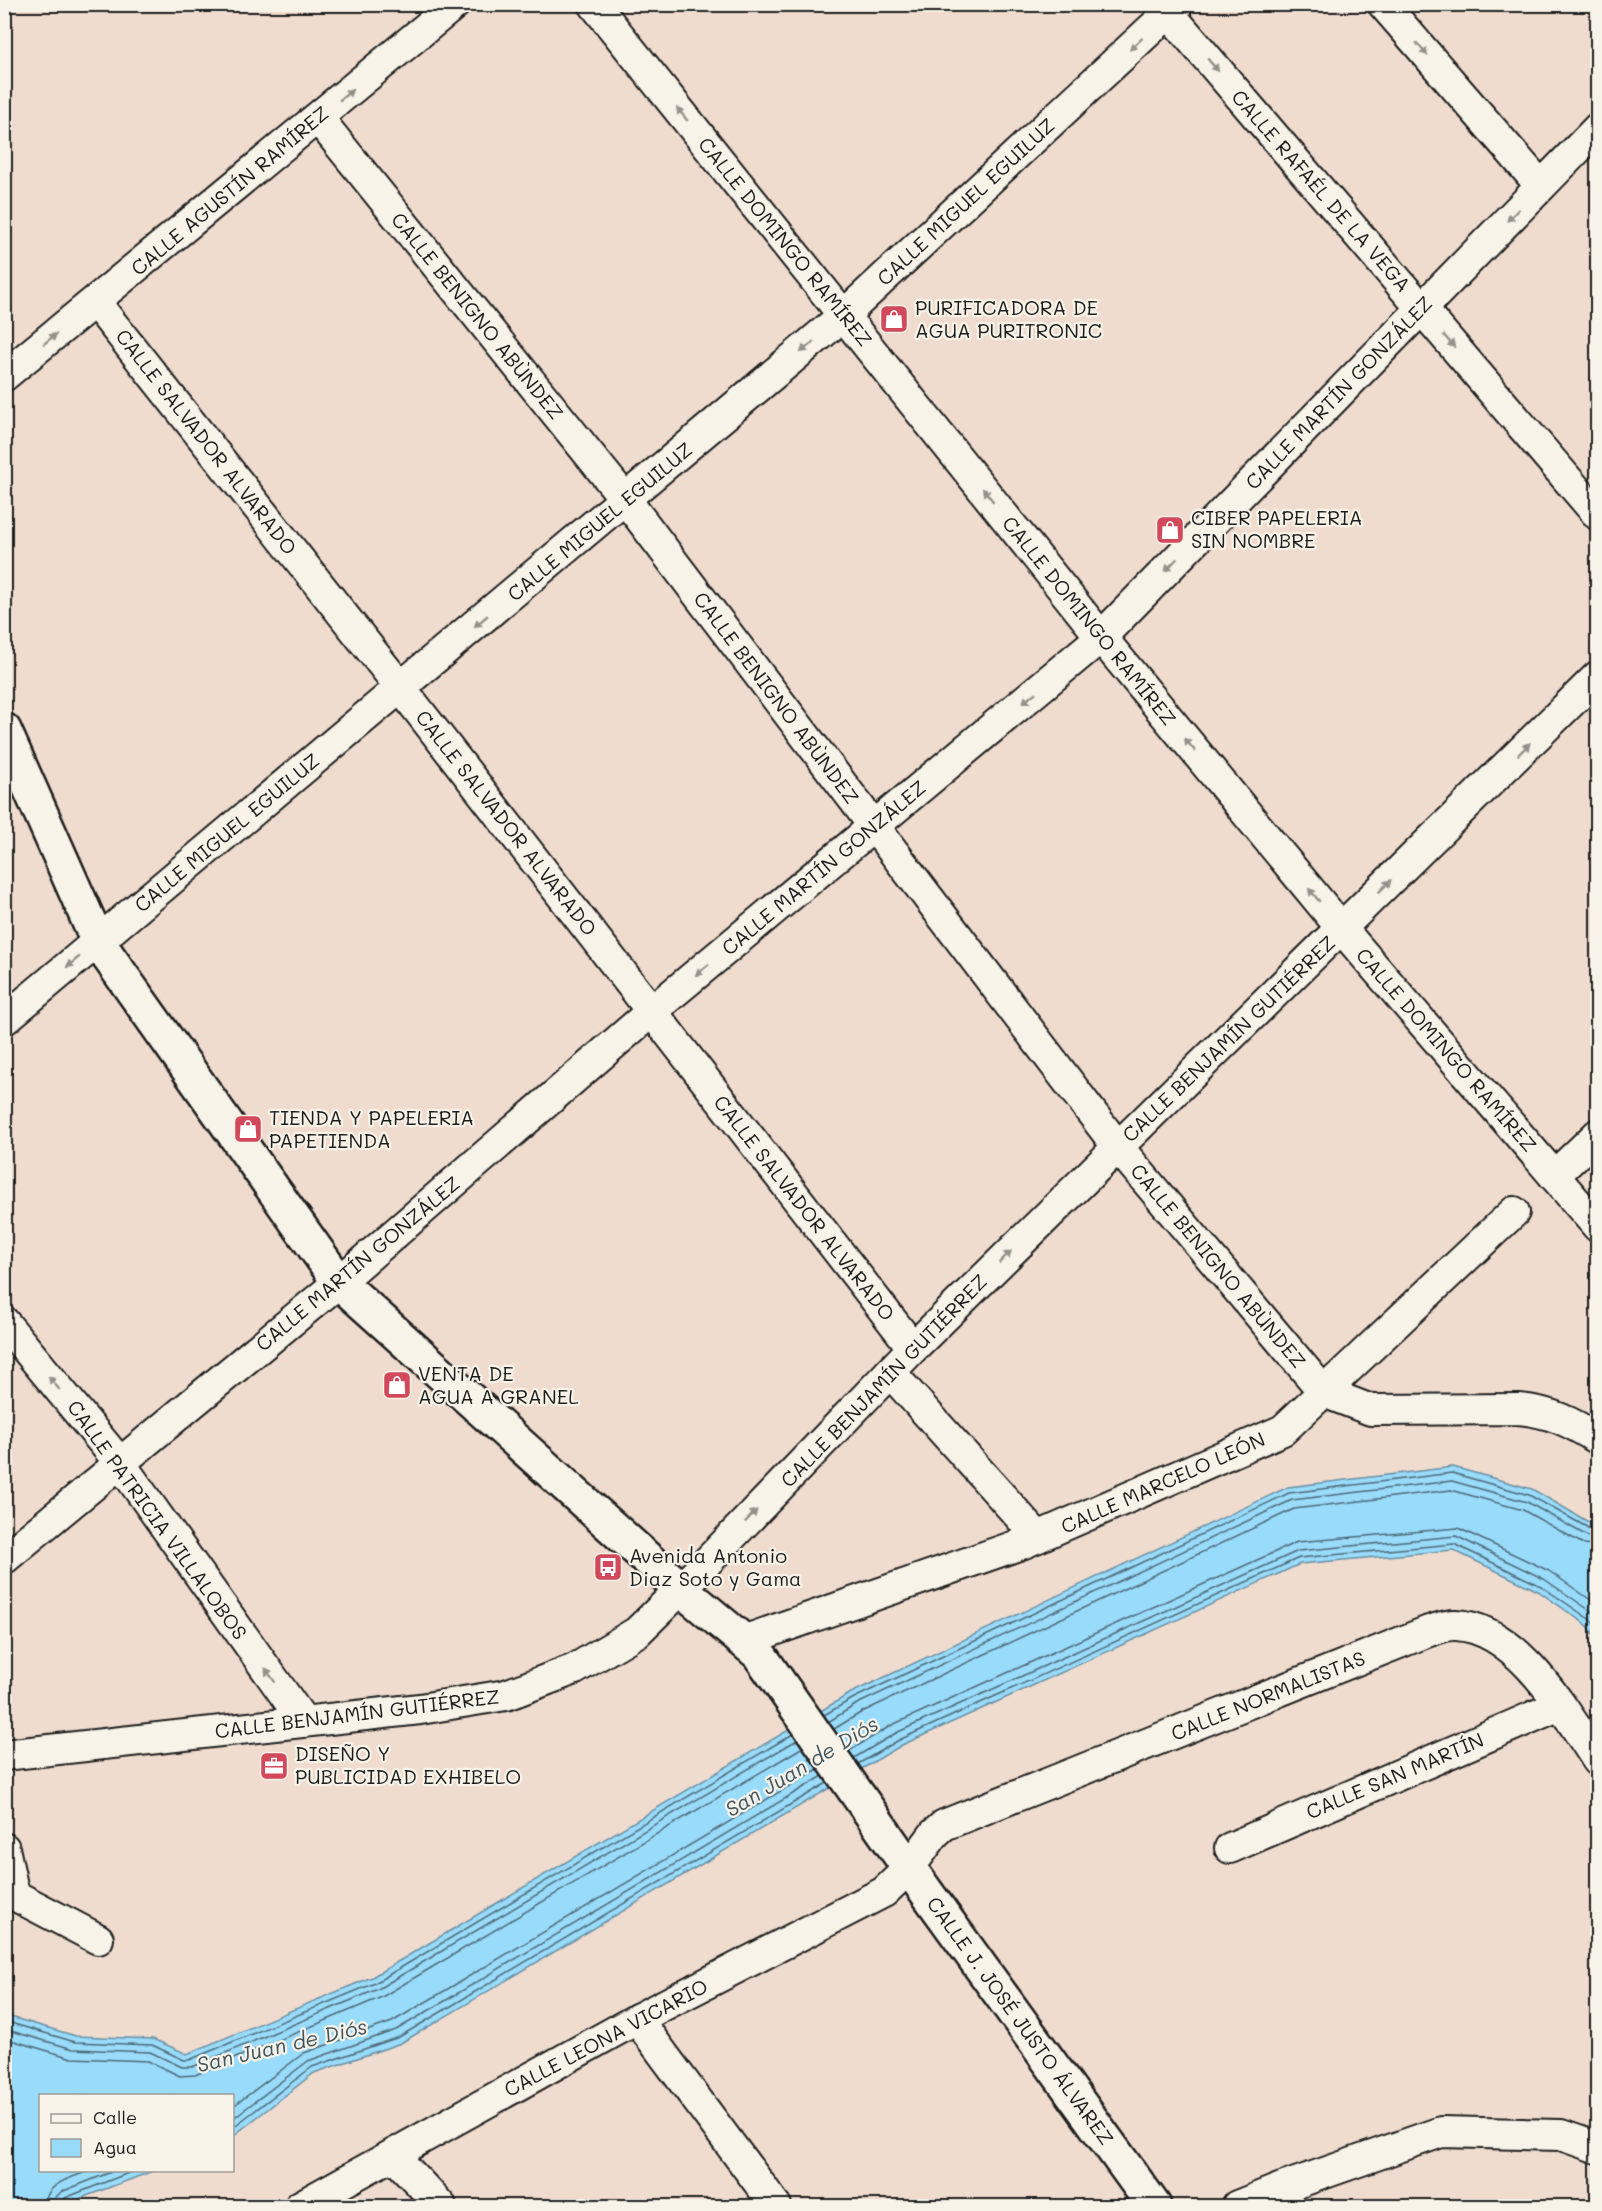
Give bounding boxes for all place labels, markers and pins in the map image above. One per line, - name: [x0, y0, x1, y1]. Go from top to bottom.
- place label: PURIFICADORA DE AGUA PURITRONIC: [915, 294, 1102, 343]
- shop icon: PURIFICADORA DE AGUA PURITRONIC: [878, 303, 910, 335]
- place label: CIBER PAPELERIA SIN NOMBRE: [1191, 504, 1363, 553]
- shop icon: CIBER PAPELERIA SIN NOMBRE: [1154, 514, 1186, 546]
- place label: TIENDA Y PAPELERIA PAPETIENDA: [269, 1104, 474, 1153]
- shop icon: TIENDA Y PAPELERIA PAPETIENDA: [232, 1113, 264, 1145]
- place label: VENTA DE AGUA A GRANEL: [418, 1360, 579, 1409]
- shop icon: VENTA DE AGUA A GRANEL: [381, 1369, 413, 1401]
- place label: Avenida Antonio Diaz Soto y Gama: [629, 1542, 802, 1591]
- bus stop icon: Avenida Antonio Diaz Soto y Gama: [592, 1551, 624, 1583]
- place label: DISEÑO Y PUBLICIDAD EXHIBELO: [295, 1740, 521, 1789]
- office icon: DISEÑO Y PUBLICIDAD EXHIBELO: [258, 1750, 290, 1782]

